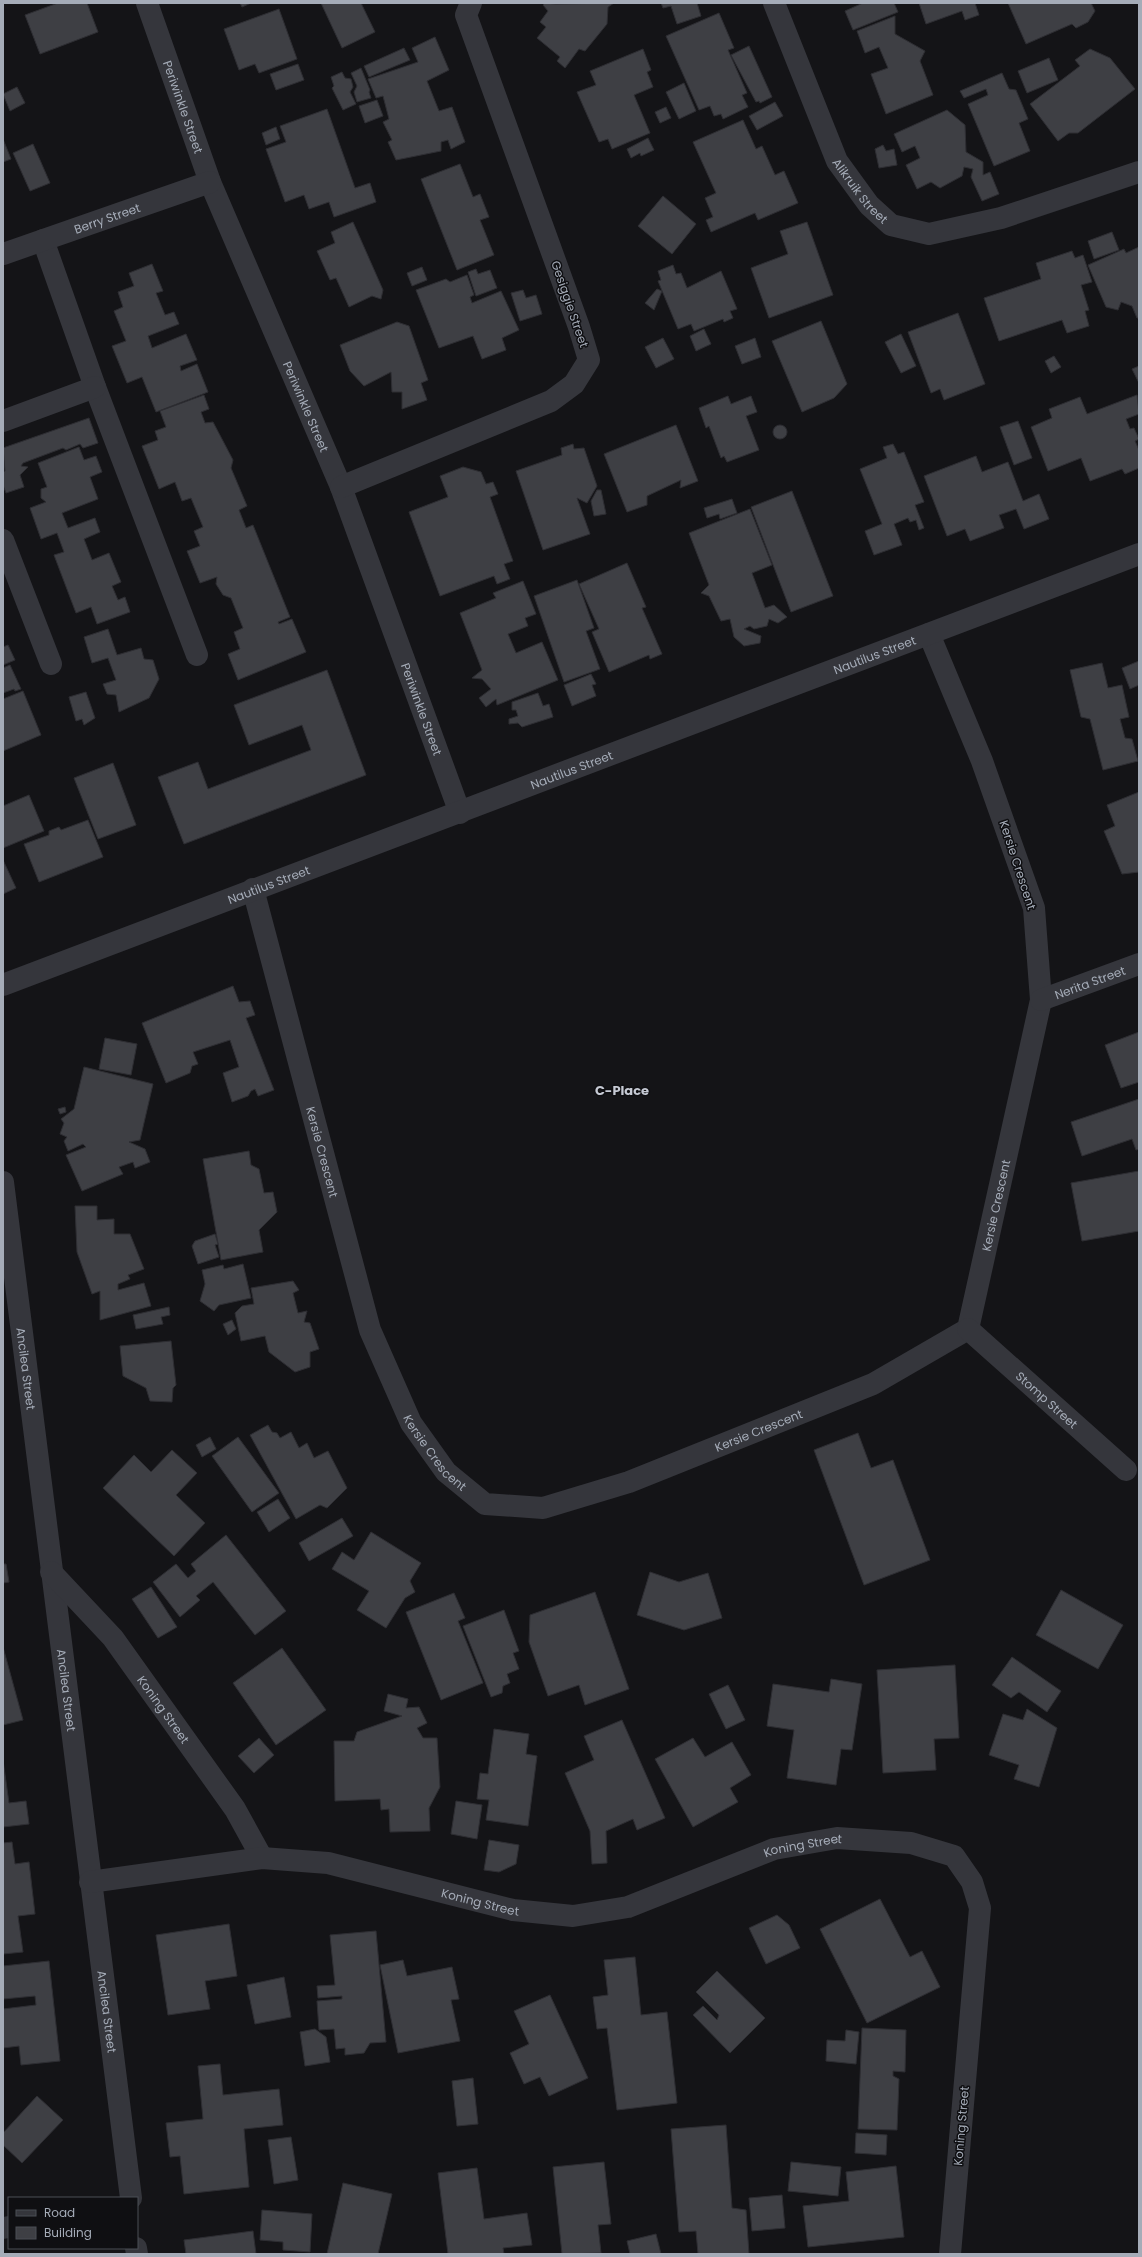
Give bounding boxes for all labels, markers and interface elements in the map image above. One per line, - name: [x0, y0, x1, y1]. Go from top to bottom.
- street label: Periwinkle Street: [159, 58, 208, 155]
- street label: Alikruik Street: [829, 154, 892, 227]
- street label: Berry Street: [72, 199, 142, 237]
- street label: Gesiggie Street: [547, 258, 593, 350]
- street label: Periwinkle Street: [279, 358, 333, 454]
- street label: Nautilus Street: [831, 631, 918, 678]
- street label: Periwinkle Street: [397, 660, 447, 758]
- street label: Nautilus Street: [528, 746, 615, 793]
- street label: Kersie Crescent: [996, 818, 1040, 912]
- street label: Nautilus Street: [225, 861, 312, 908]
- street label: Nerita Street: [1052, 961, 1128, 1003]
- district label: C-Place: [595, 1081, 649, 1100]
- street label: Kersie Crescent: [303, 1105, 343, 1199]
- street label: Kersie Crescent: [977, 1158, 1014, 1253]
- street label: Ancilea Street: [13, 1326, 40, 1411]
- street label: Stomp Street: [1012, 1367, 1082, 1432]
- street label: Kersie Crescent: [712, 1405, 805, 1455]
- street label: Kersie Crescent: [400, 1412, 470, 1494]
- street label: Ancilea Street: [53, 1648, 81, 1732]
- street label: Koning Street: [134, 1672, 194, 1747]
- street label: Koning Street: [761, 1830, 843, 1861]
- street label: Koning Street: [440, 1884, 520, 1919]
- street label: Ancilea Street: [94, 1969, 121, 2054]
- street label: Koning Street: [949, 2086, 973, 2166]
- legend: [8, 2197, 138, 2249]
- text: Road: [44, 2204, 75, 2221]
- text: Building: [44, 2224, 92, 2241]

